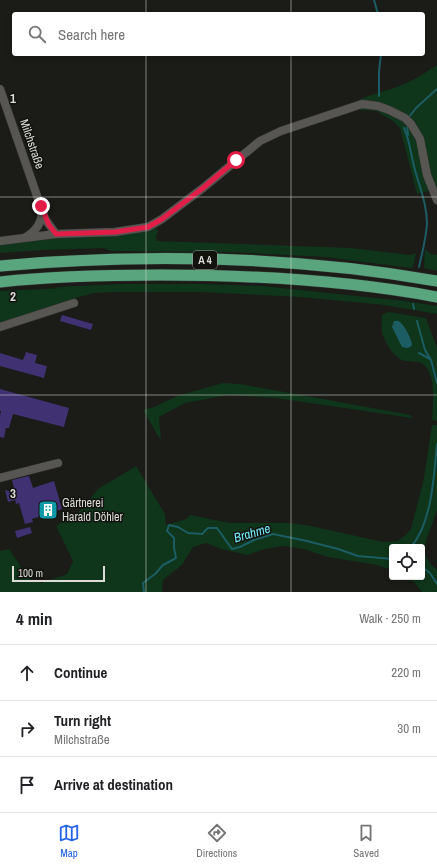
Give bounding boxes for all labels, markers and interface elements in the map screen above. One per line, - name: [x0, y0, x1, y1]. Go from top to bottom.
- search box: [12, 12, 425, 56]
- icon: search: [26, 23, 48, 45]
- text: Search here: [58, 24, 125, 45]
- text: 1: [10, 90, 16, 107]
- street label: Milchstraße: [16, 117, 48, 171]
- route start: [227, 151, 245, 169]
- route end: [32, 197, 50, 215]
- road number: A 4: [193, 251, 217, 269]
- text: 2: [10, 288, 16, 305]
- text: 3: [10, 485, 16, 502]
- place label: Gärtnerei Harald Döhler: [62, 495, 123, 525]
- building icon: Gärtnerei Harald Döhler: [37, 499, 59, 521]
- water label: Brahme: [232, 520, 272, 546]
- map controls: [389, 544, 425, 580]
- button: locate: [389, 544, 425, 580]
- scale bar: [12, 564, 105, 583]
- text: 100 m: [18, 566, 43, 580]
- text: 4 min: [16, 607, 52, 630]
- text: Walk · 250 m: [359, 610, 421, 627]
- icon: ahead: [16, 662, 38, 684]
- text: Continue: [54, 662, 107, 683]
- text: 220 m: [391, 664, 421, 681]
- text: Turn right: [54, 710, 111, 731]
- icon: right: [16, 718, 38, 740]
- text: 30 m: [397, 720, 421, 737]
- text: Milchstraße: [54, 731, 110, 748]
- icon: arrive: [16, 774, 38, 796]
- text: Arrive at destination: [54, 774, 173, 795]
- tab: Map: [58, 822, 80, 860]
- tab: Directions: [196, 822, 237, 860]
- tab: Saved: [353, 822, 379, 860]

